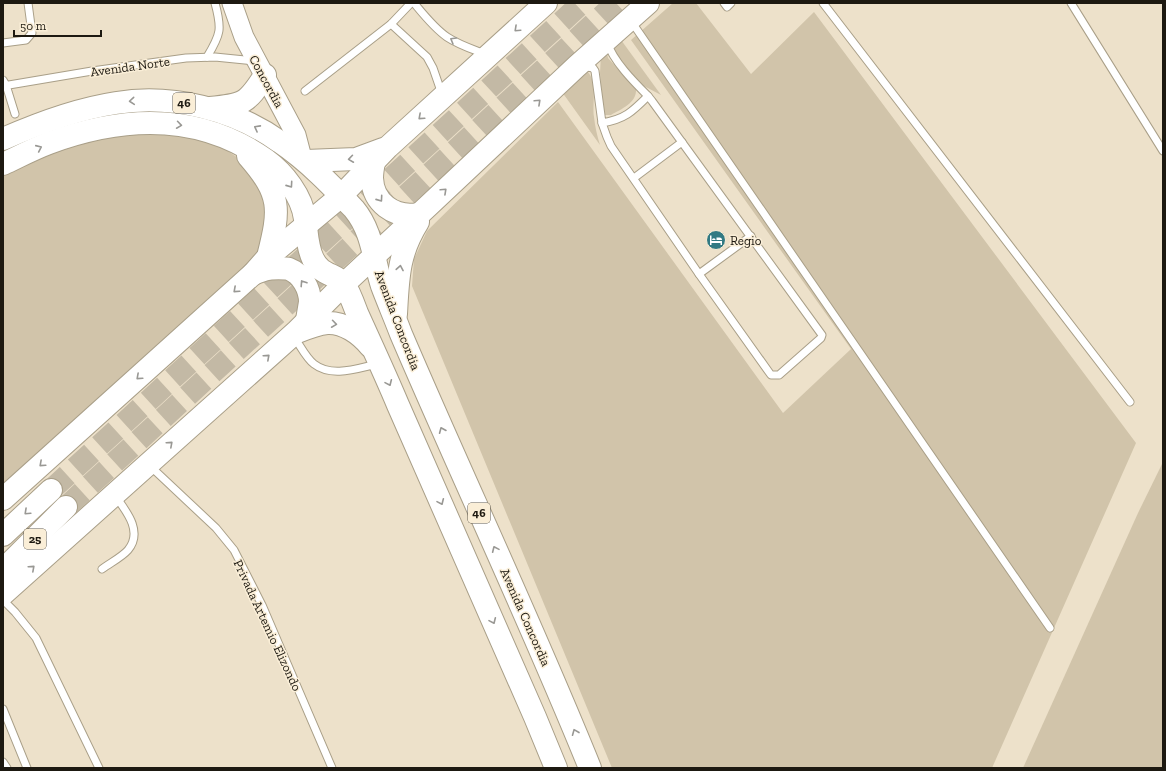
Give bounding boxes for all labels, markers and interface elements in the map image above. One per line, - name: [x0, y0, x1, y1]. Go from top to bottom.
- scale bar: [14, 12, 101, 38]
- text: 50 m: [20, 19, 47, 33]
- one-way arrow: [514, 25, 522, 32]
- one-way arrow: [450, 38, 457, 45]
- street label: Concordia: [246, 52, 287, 111]
- street label: Avenida Norte: [89, 53, 171, 80]
- road number: 46: [173, 93, 195, 113]
- one-way arrow: [128, 97, 135, 106]
- one-way arrow: [534, 100, 541, 107]
- one-way arrow: [418, 112, 426, 120]
- one-way arrow: [176, 120, 182, 129]
- one-way arrow: [254, 126, 261, 133]
- one-way arrow: [34, 145, 42, 153]
- one-way arrow: [348, 154, 354, 163]
- one-way arrow: [285, 181, 292, 188]
- one-way arrow: [439, 188, 447, 196]
- one-way arrow: [375, 194, 382, 201]
- hotel icon: Regio: [705, 229, 727, 251]
- place label: Regio: [730, 233, 762, 248]
- one-way arrow: [395, 265, 404, 271]
- street label: Avenida Concordia: [372, 268, 424, 373]
- one-way arrow: [301, 280, 308, 287]
- one-way arrow: [233, 285, 241, 293]
- one-way arrow: [331, 319, 337, 328]
- one-way arrow: [263, 355, 270, 362]
- one-way arrow: [136, 372, 144, 380]
- one-way arrow: [384, 379, 392, 387]
- one-way arrow: [439, 426, 447, 433]
- one-way arrow: [165, 441, 173, 448]
- one-way arrow: [39, 459, 47, 466]
- one-way arrow: [436, 498, 444, 506]
- road number: 46: [468, 503, 490, 523]
- one-way arrow: [24, 508, 32, 515]
- road number: 25: [24, 529, 46, 549]
- one-way arrow: [492, 545, 500, 553]
- street label: Privada Artemio Elizondo: [230, 557, 305, 694]
- one-way arrow: [27, 566, 35, 573]
- street label: Avenida Concordia: [497, 566, 554, 669]
- one-way arrow: [488, 617, 496, 625]
- one-way arrow: [572, 728, 580, 735]

